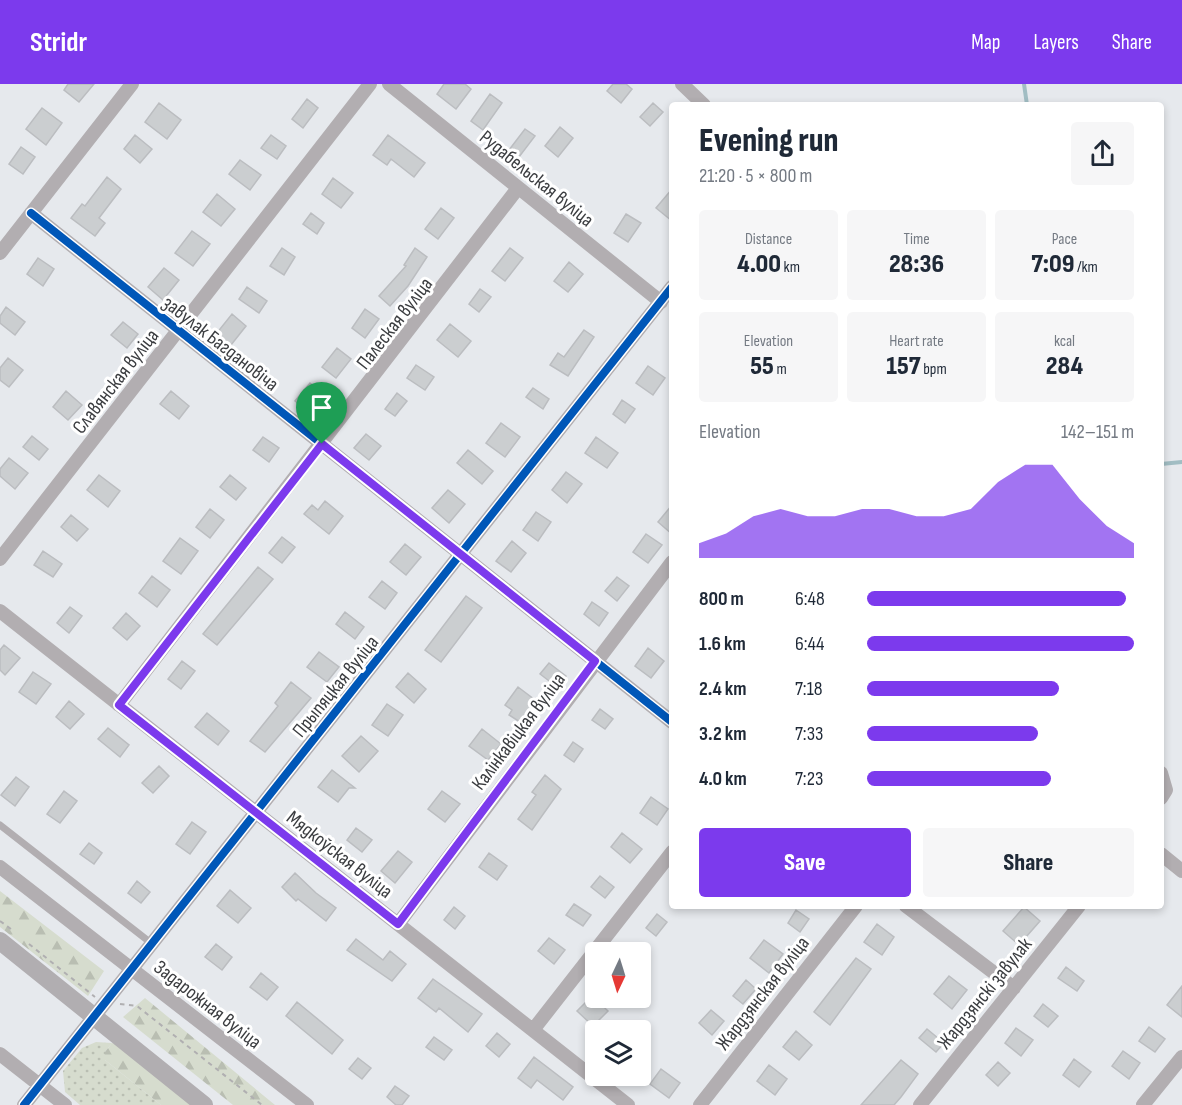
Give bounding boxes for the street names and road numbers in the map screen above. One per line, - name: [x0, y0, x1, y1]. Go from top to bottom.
- street label: Рудабельская вуліца: [474, 125, 598, 232]
- street label: Палеская вуліца: [351, 273, 438, 374]
- street label: завулак Багдановіча: [158, 291, 283, 397]
- street label: Славянская вуліца: [67, 324, 164, 439]
- street label: Прыпяцкая вуліца: [288, 631, 384, 742]
- street label: Калінкавіцкая вуліца: [467, 668, 571, 795]
- street label: Мядкоўская вуліца: [282, 806, 397, 904]
- street label: Жардзянская вуліца: [711, 932, 815, 1055]
- street label: Жардзянскі завулак: [932, 933, 1037, 1054]
- street label: Задарожная вуліца: [149, 955, 266, 1054]

